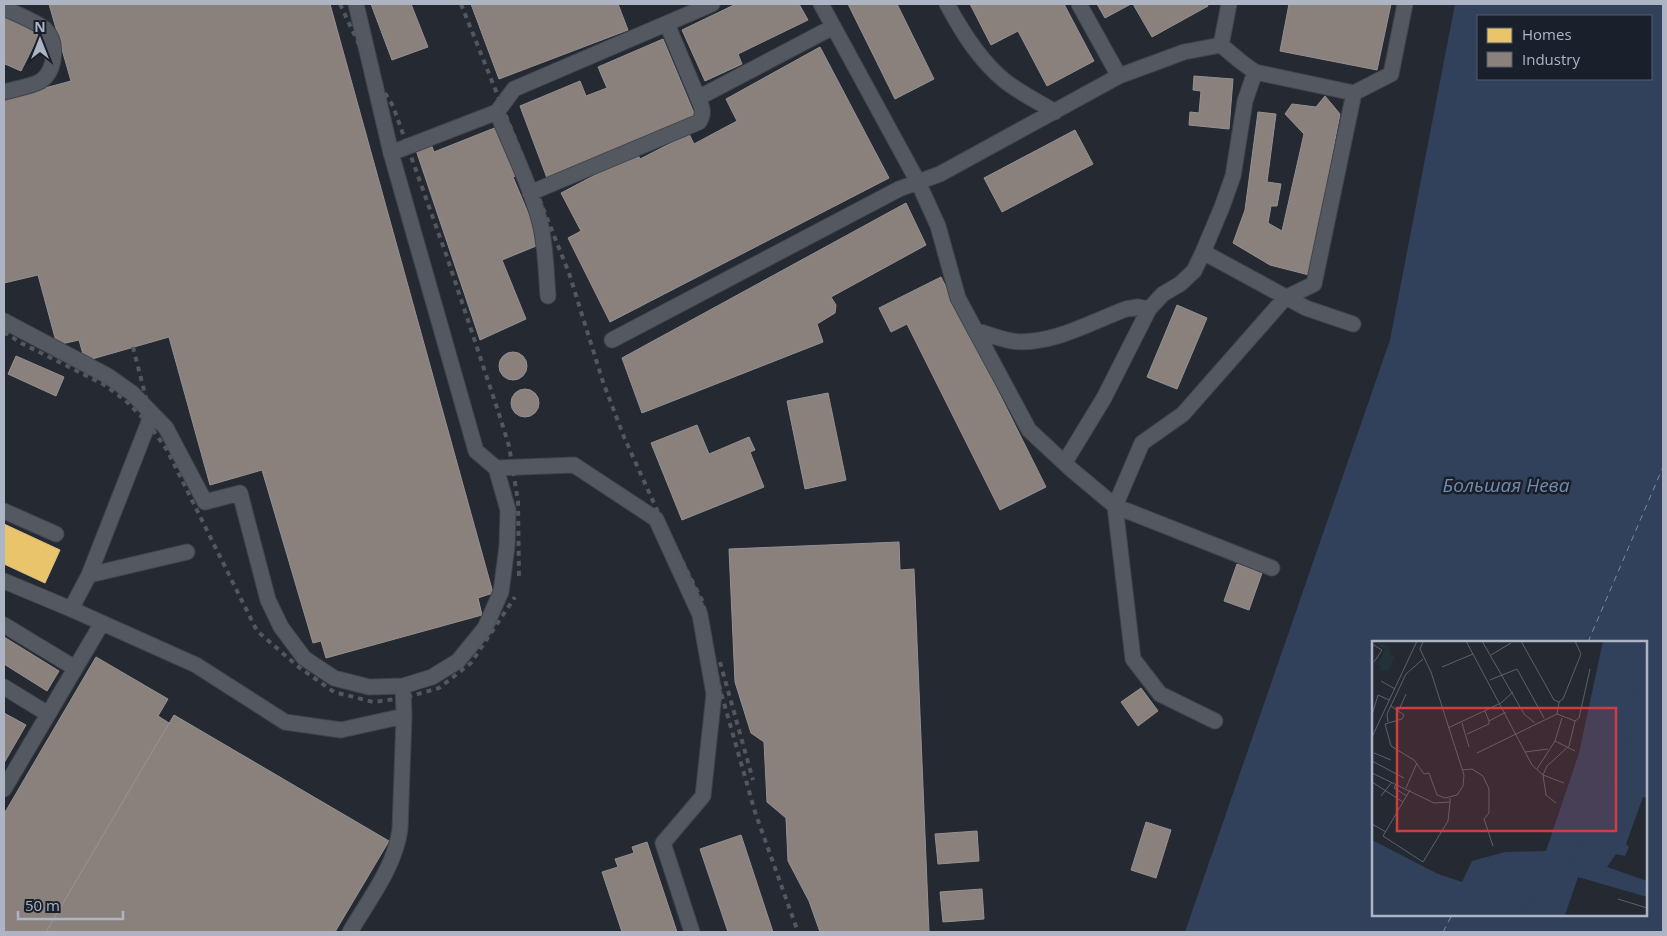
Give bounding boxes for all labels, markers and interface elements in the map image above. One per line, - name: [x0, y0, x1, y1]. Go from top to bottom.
- north arrow: [15, 15, 65, 65]
- legend: [1477, 15, 1652, 80]
- text: N: [34, 17, 46, 36]
- text: Homes: [1522, 24, 1572, 44]
- text: Industry: [1522, 49, 1580, 69]
- water label: Большая Нева: [1442, 472, 1570, 498]
- inset map: [1372, 641, 1647, 916]
- scale bar: [18, 888, 122, 920]
- text: 50 m: [25, 895, 60, 915]

